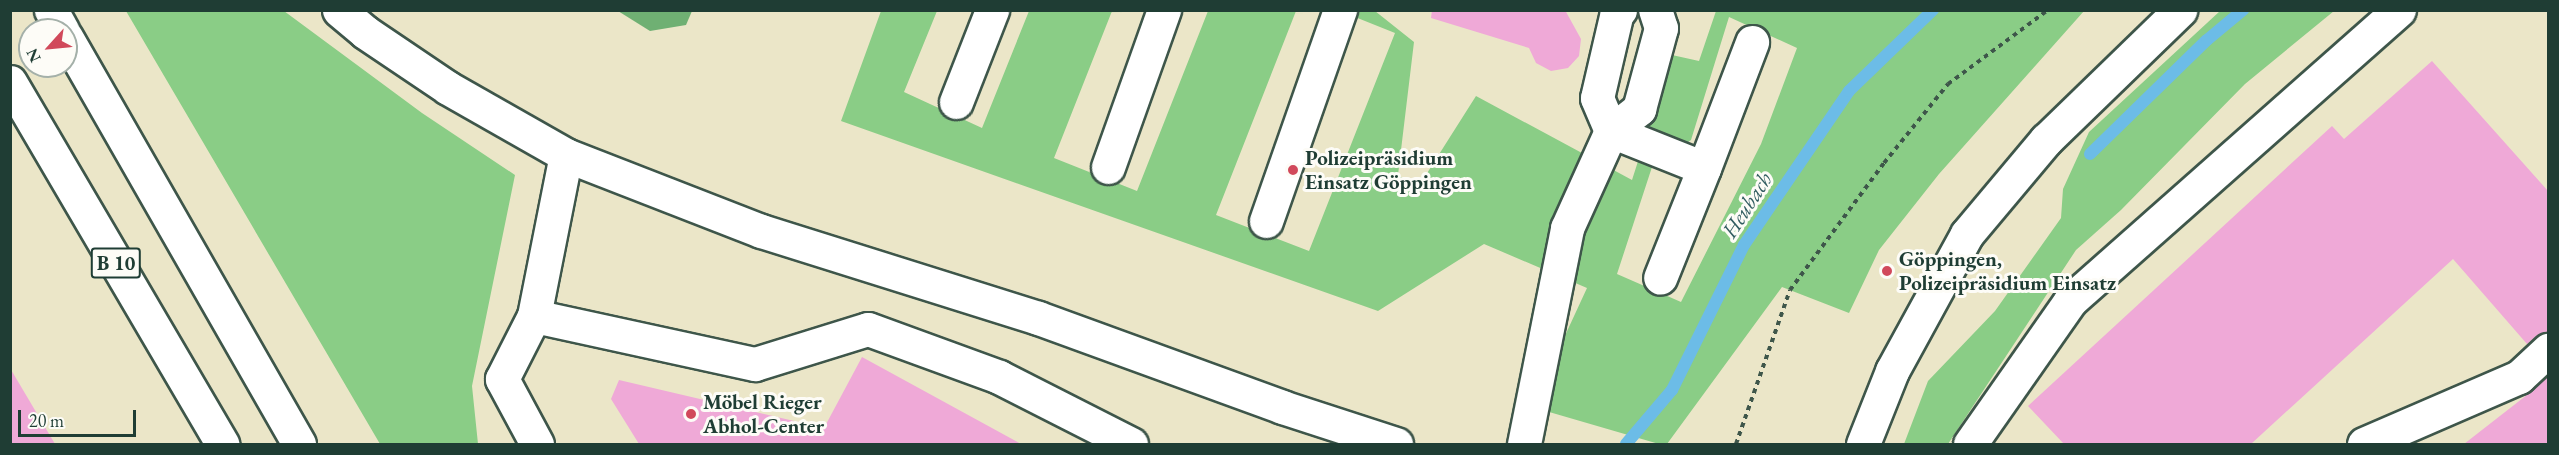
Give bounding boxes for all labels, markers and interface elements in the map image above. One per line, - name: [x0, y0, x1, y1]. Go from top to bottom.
- north arrow: [18, 18, 78, 78]
- text: N: [21, 45, 46, 66]
- place label: Polizeipräsidium Einsatz Göppingen: [1305, 145, 1472, 195]
- marker: Polizeipräsidium Einsatz Göppingen: [1286, 163, 1300, 177]
- water label: Heubach: [1716, 167, 1778, 243]
- road number: B 10: [90, 246, 142, 280]
- place label: Göppingen, Polizeipräsidium Einsatz: [1899, 246, 2116, 296]
- marker: Göppingen, Polizeipräsidium Einsatz: [1880, 264, 1894, 278]
- place label: Möbel Rieger Abhol-Center: [703, 389, 824, 439]
- scale bar: [21, 398, 140, 436]
- marker: Möbel Rieger Abhol-Center: [684, 407, 698, 421]
- text: 20 m: [29, 409, 64, 432]

